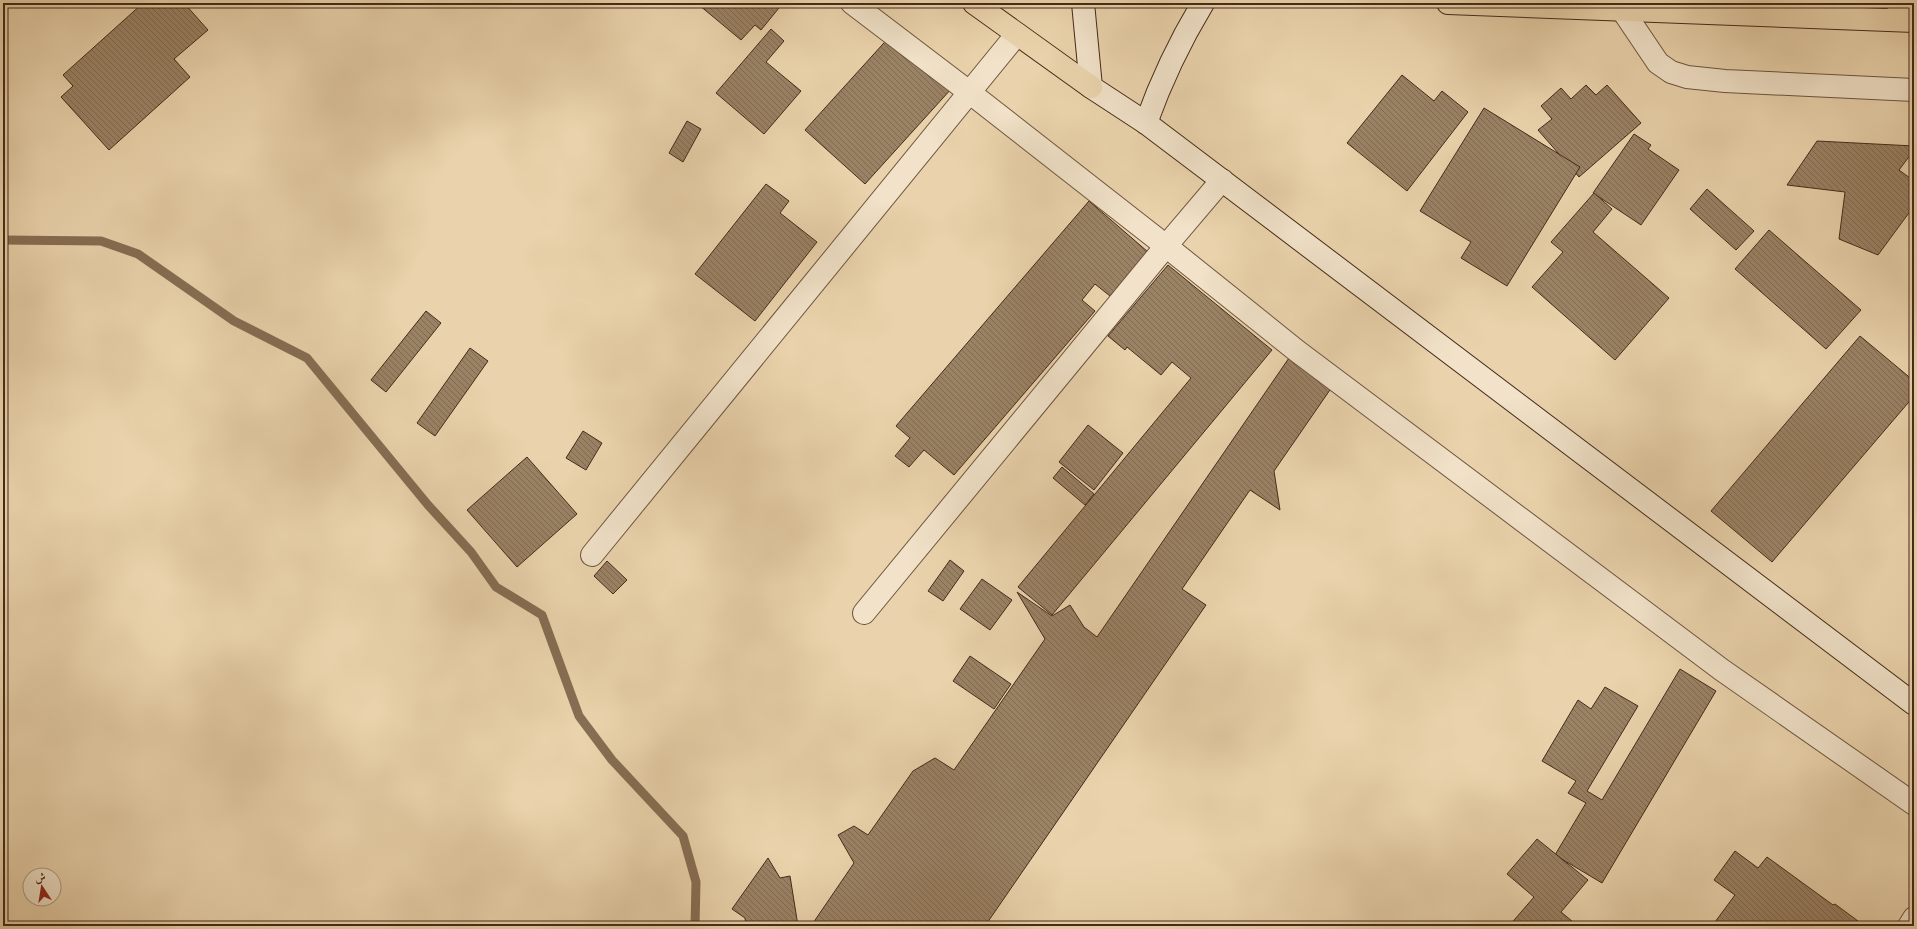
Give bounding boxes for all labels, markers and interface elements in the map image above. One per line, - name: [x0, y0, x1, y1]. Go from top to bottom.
- north arrow: [22, 867, 62, 907]
- text: ش: [33, 870, 47, 885]

